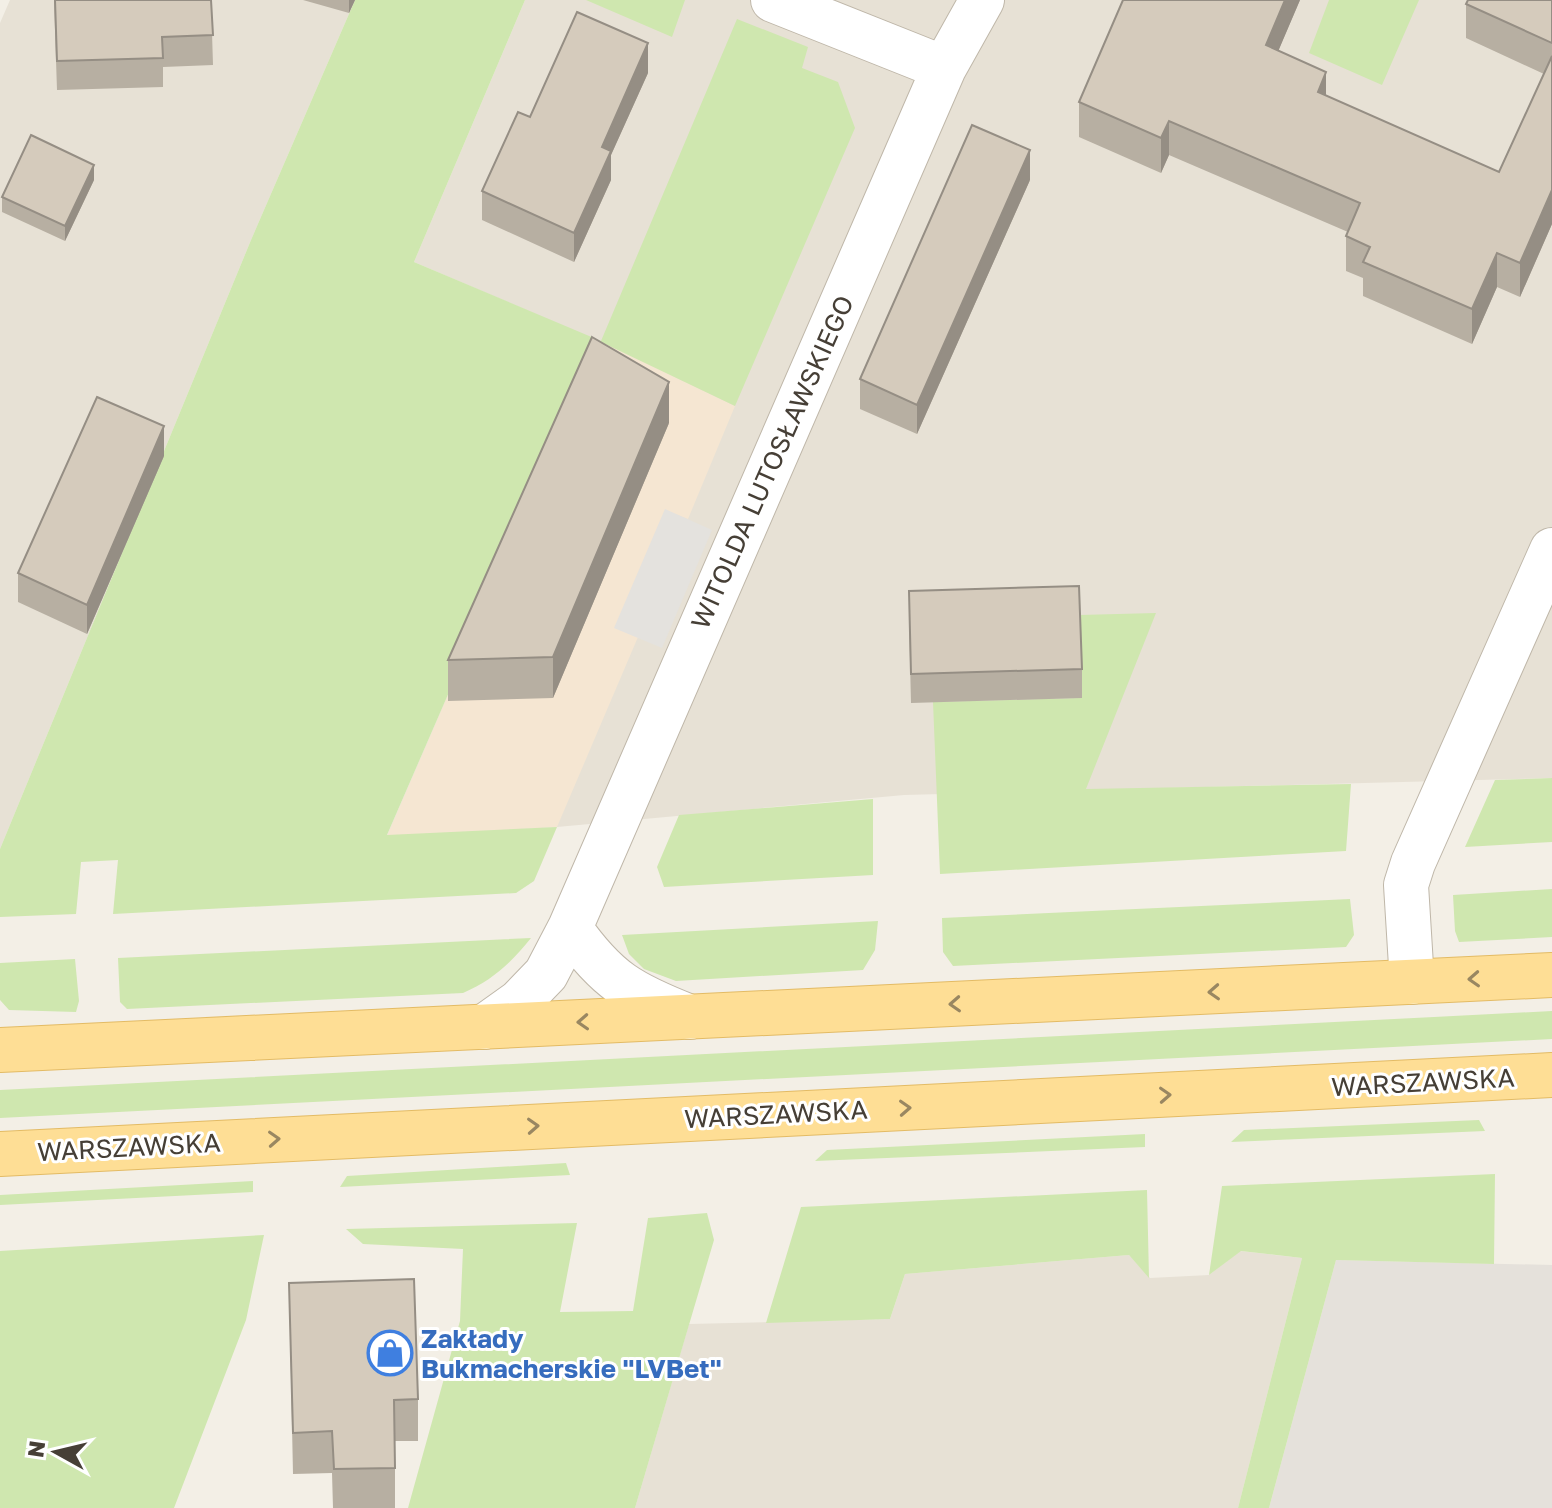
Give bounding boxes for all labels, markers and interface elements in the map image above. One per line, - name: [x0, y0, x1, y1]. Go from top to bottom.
- street label: WITOLDA LUTOSŁAWSKIEGO: [684, 290, 860, 634]
- one-way arrow: [1467, 970, 1480, 987]
- one-way arrow: [1207, 983, 1220, 1000]
- one-way arrow: [948, 996, 961, 1013]
- one-way arrow: [576, 1013, 589, 1030]
- street label: WARSZAWSKA: [1331, 1062, 1515, 1102]
- one-way arrow: [1159, 1087, 1172, 1104]
- street label: WARSZAWSKA: [684, 1094, 868, 1134]
- one-way arrow: [899, 1100, 912, 1117]
- one-way arrow: [527, 1118, 540, 1135]
- street label: WARSZAWSKA: [37, 1127, 221, 1167]
- one-way arrow: [268, 1131, 281, 1148]
- place label: Zakłady Bukmacherskie "LVBet": [421, 1323, 722, 1384]
- shop icon: Zakłady Bukmacherskie "LVBet": [366, 1329, 414, 1377]
- north arrow: [16, 1412, 96, 1492]
- text: N: [21, 1439, 50, 1459]

